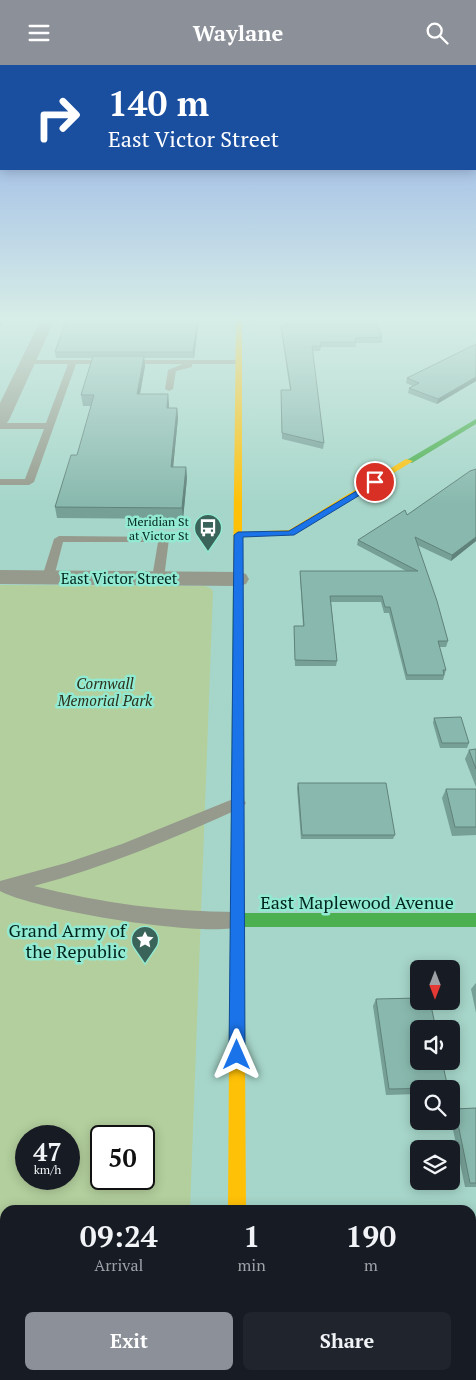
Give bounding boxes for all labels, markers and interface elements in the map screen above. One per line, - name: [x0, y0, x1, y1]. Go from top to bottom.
- text: Waylane: [193, 18, 283, 47]
- icon: menu: [25, 19, 53, 47]
- icon: search: [423, 19, 451, 47]
- text: 140 m: [108, 80, 209, 126]
- icon: right: [25, 85, 90, 150]
- text: East Victor Street: [108, 124, 279, 153]
- pin: [354, 461, 396, 503]
- icon: arrive: [361, 468, 389, 496]
- bus stop icon: Meridian St at Victor St: [193, 513, 223, 552]
- place label: Meridian St at Victor St: [127, 514, 190, 543]
- street label: East Victor Street: [61, 568, 178, 588]
- park label: Cornwall Memorial Park: [57, 673, 153, 710]
- street label: East Maplewood Avenue: [260, 890, 454, 914]
- place label: Grand Army of the Republic: [9, 918, 128, 963]
- place icon: Grand Army of the Republic: [130, 925, 160, 964]
- north arrow: [410, 960, 460, 1010]
- map controls: [410, 960, 460, 1190]
- button: sound: [410, 1020, 460, 1070]
- position arrow: [210, 1028, 262, 1080]
- button: search: [410, 1080, 460, 1130]
- speed limit sign: 50: [90, 1125, 155, 1190]
- text: 47: [33, 1135, 62, 1168]
- button: layers: [410, 1140, 460, 1190]
- text: km/h: [34, 1162, 61, 1177]
- text: 09:24: [80, 1216, 158, 1256]
- text: 1: [243, 1216, 260, 1256]
- text: 190: [345, 1216, 396, 1256]
- text: Arrival: [94, 1254, 143, 1276]
- text: min: [238, 1254, 266, 1276]
- text: m: [364, 1254, 378, 1276]
- button: Exit: [25, 1312, 233, 1370]
- button: Share: [243, 1312, 451, 1370]

